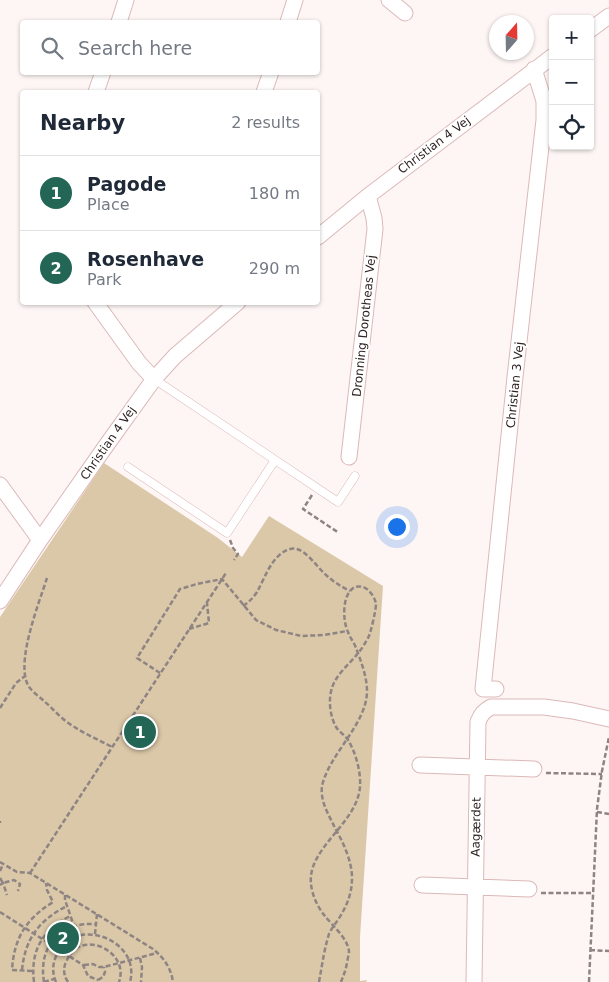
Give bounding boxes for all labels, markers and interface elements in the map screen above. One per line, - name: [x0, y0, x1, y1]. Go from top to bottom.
- north arrow: [489, 15, 534, 60]
- map controls: [549, 15, 594, 150]
- button: +: [549, 15, 594, 60]
- search box: [20, 20, 320, 75]
- icon: search: [38, 34, 66, 62]
- text: Search here: [78, 37, 192, 59]
- button: −: [549, 60, 594, 105]
- button: locate: [549, 105, 594, 150]
- text: Nearby: [40, 111, 125, 135]
- text: 2 results: [231, 113, 300, 132]
- street label: Christian 4 Vej: [395, 113, 473, 177]
- text: Pagode: [87, 173, 166, 195]
- text: 1: [50, 184, 62, 203]
- text: 180 m: [249, 184, 300, 203]
- text: Place: [87, 195, 130, 214]
- text: Rosenhave: [87, 248, 204, 270]
- street label: Dronning Dorotheas Vej: [350, 254, 378, 398]
- text: 2: [50, 259, 62, 278]
- text: 290 m: [249, 259, 300, 278]
- text: Park: [87, 270, 122, 289]
- street label: Christian 3 Vej: [504, 341, 526, 429]
- street label: Christian 4 Vej: [77, 403, 139, 483]
- your location: [384, 514, 410, 540]
- pin: 1: [124, 713, 156, 751]
- street label: Aagærdet: [468, 797, 484, 857]
- pin: 2: [47, 919, 79, 957]

